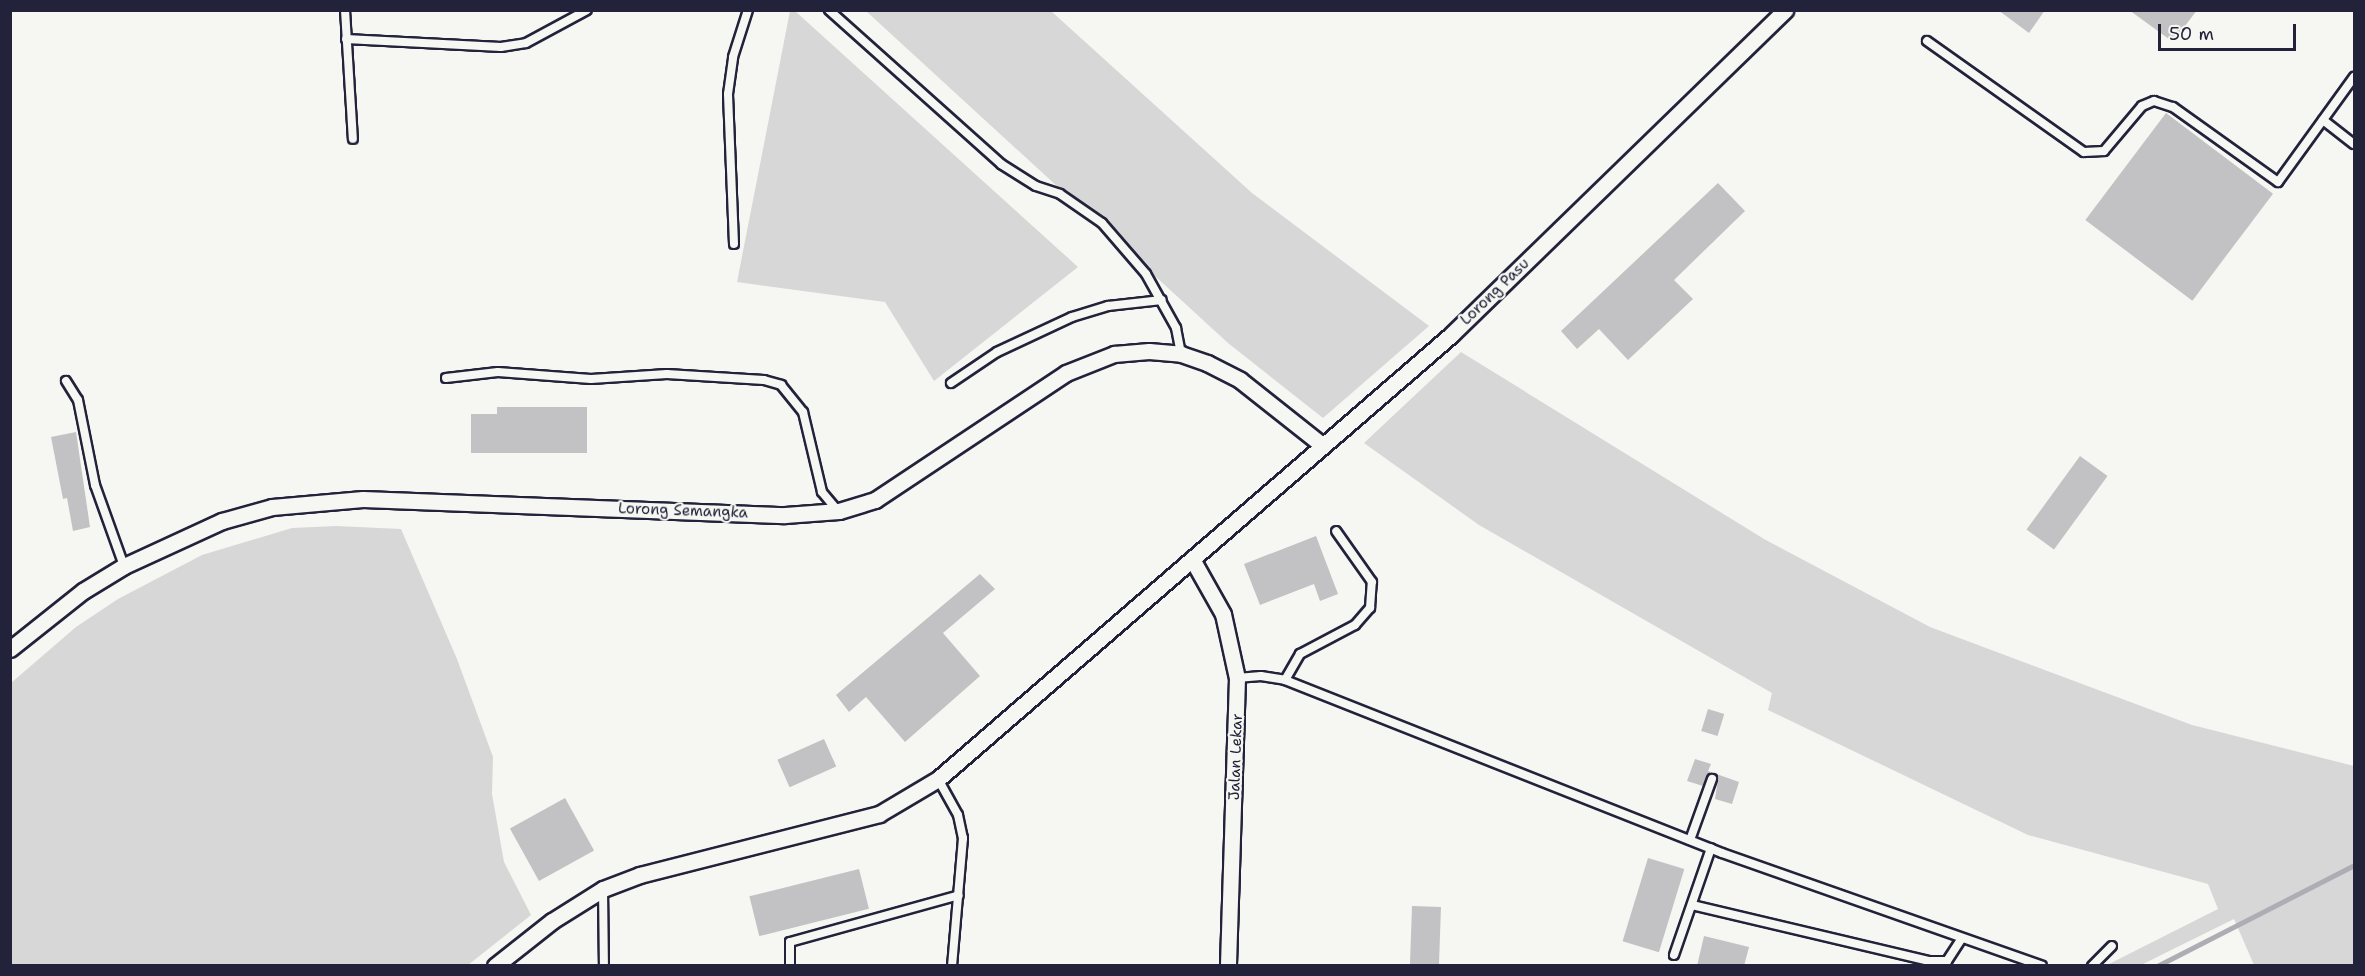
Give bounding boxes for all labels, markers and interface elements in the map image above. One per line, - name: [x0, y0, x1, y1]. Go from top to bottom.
- scale bar: [2161, 12, 2299, 50]
- text: 50 m: [2169, 22, 2214, 46]
- street label: Lorong Pasu: [1457, 255, 1533, 329]
- street label: Lorong Semangka: [618, 500, 748, 522]
- street label: Jalan Lekar: [1225, 713, 1247, 801]

